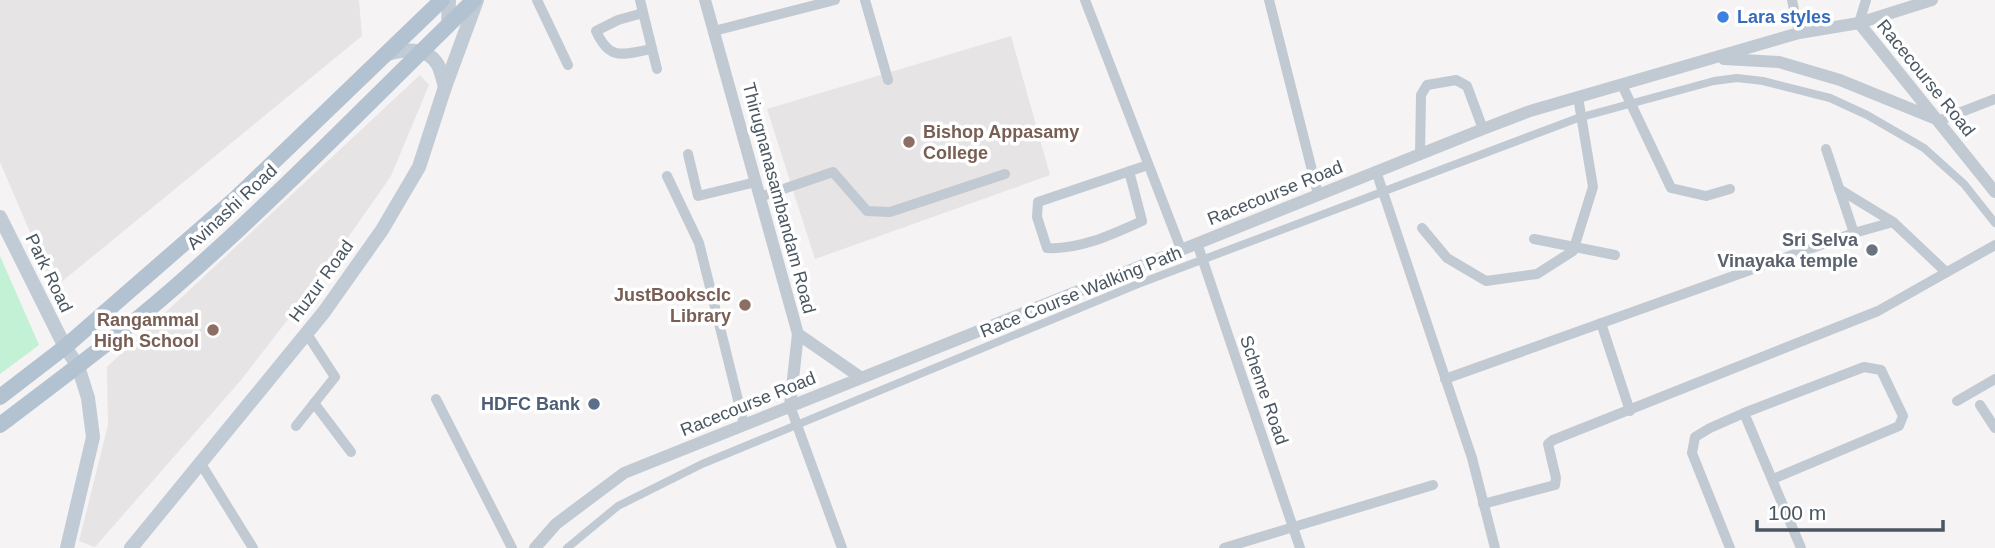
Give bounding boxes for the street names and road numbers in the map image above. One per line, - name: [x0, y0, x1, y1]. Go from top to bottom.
- street label: Racecourse Road: [1873, 16, 1979, 140]
- street label: Thirugnanasambandam Road: [739, 80, 819, 316]
- street label: Racecourse Road: [1204, 157, 1346, 229]
- street label: Avinashi Road: [183, 160, 281, 254]
- street label: Park Road: [21, 230, 77, 316]
- street label: Huzur Road: [285, 236, 357, 326]
- street label: Race Course Walking Path: [977, 242, 1185, 342]
- street label: Scheme Road: [1236, 333, 1292, 447]
- street label: Racecourse Road: [677, 368, 819, 440]

